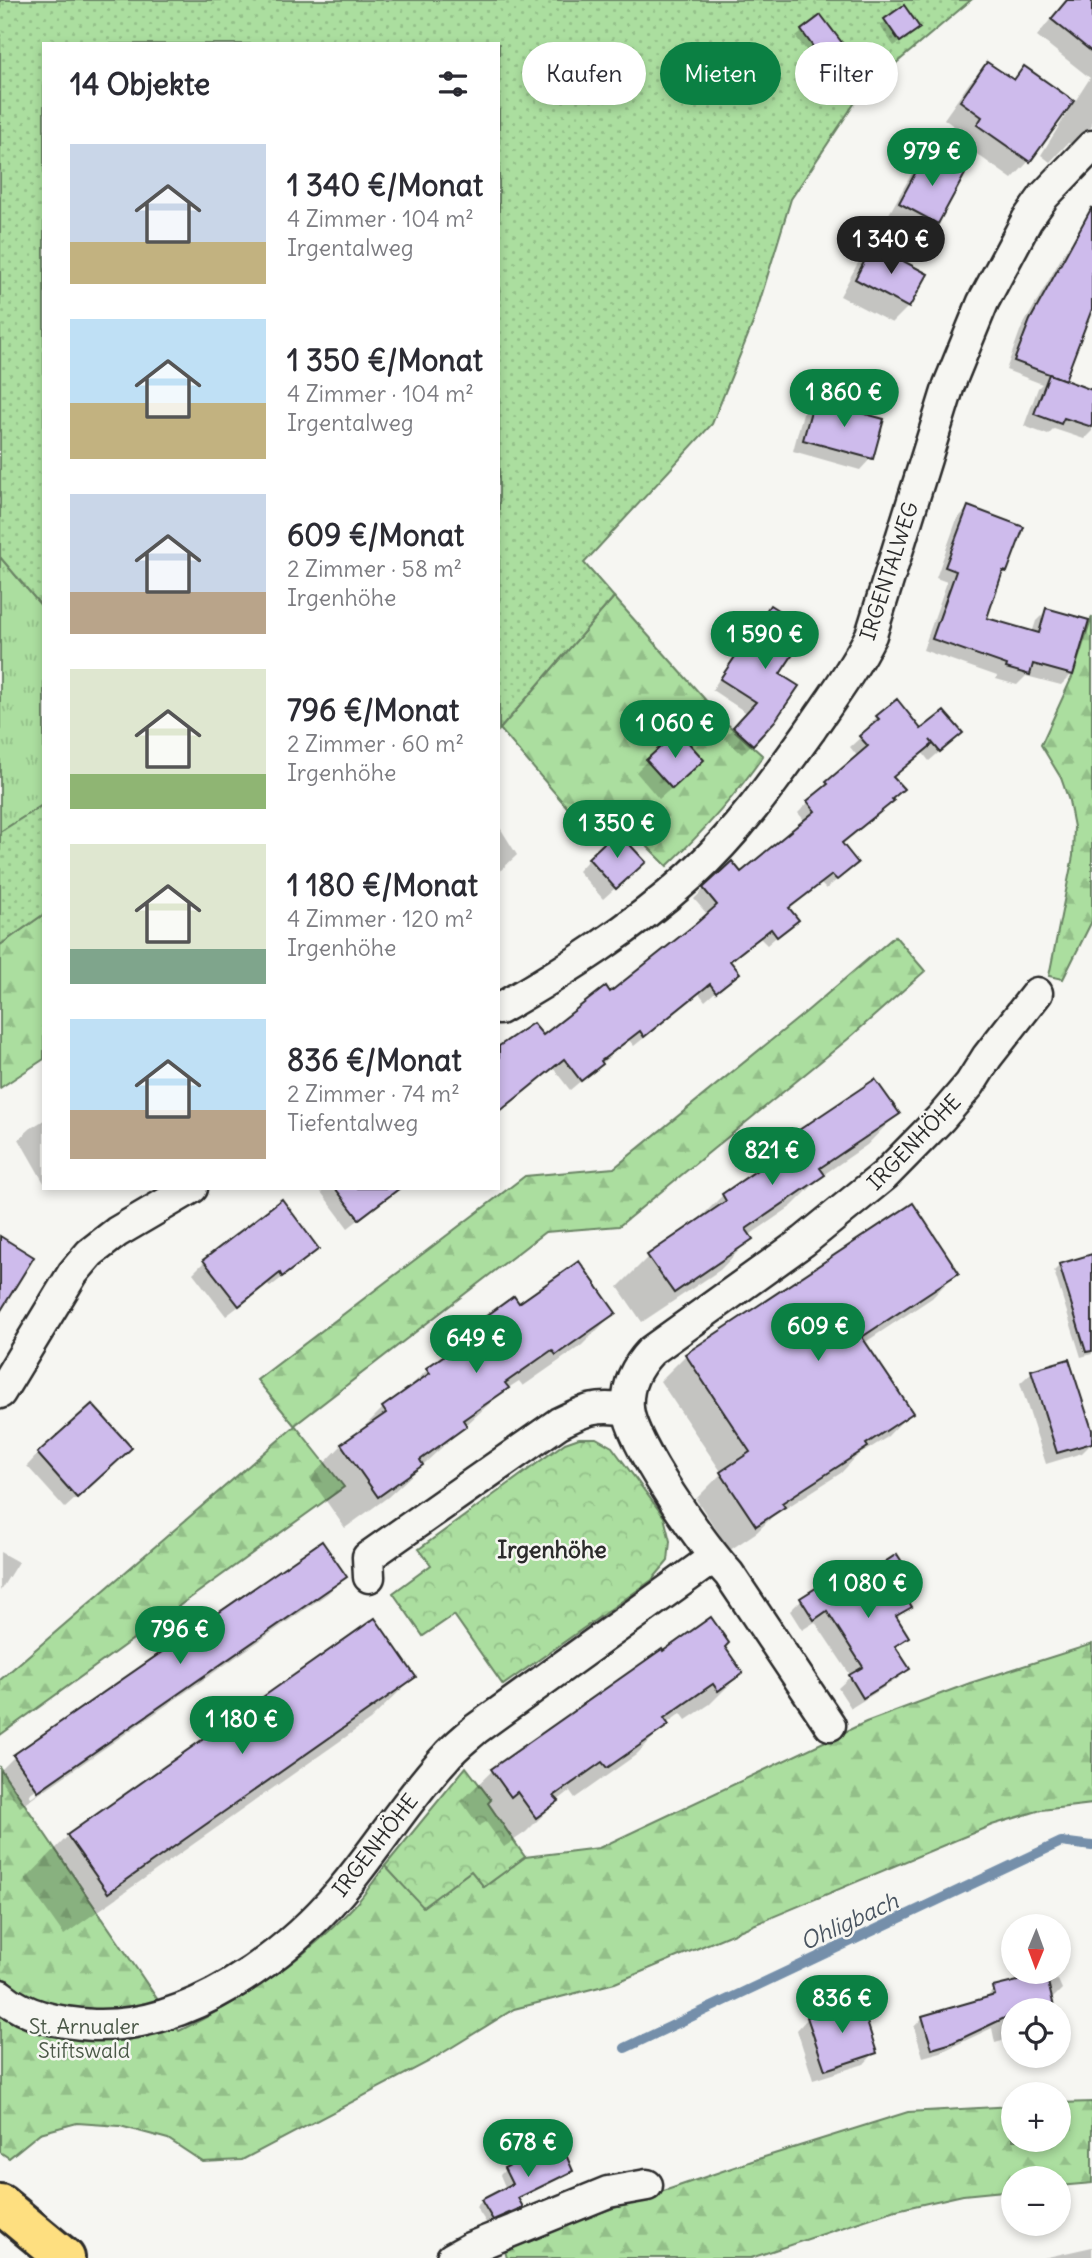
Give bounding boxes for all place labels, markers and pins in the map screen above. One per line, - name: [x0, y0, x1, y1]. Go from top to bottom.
- pin: 979 €: [883, 128, 981, 188]
- pin: 1 340 €: [826, 216, 956, 276]
- pin: 1 860 €: [779, 370, 909, 429]
- pin: 1 590 €: [700, 612, 830, 671]
- pin: 1 060 €: [610, 700, 740, 760]
- pin: 1 350 €: [552, 800, 682, 860]
- pin: 821 €: [723, 1128, 821, 1187]
- pin: 609 €: [769, 1304, 867, 1363]
- pin: 649 €: [427, 1316, 525, 1375]
- pin: 1 080 €: [803, 1560, 933, 1620]
- pin: 796 €: [131, 1606, 229, 1666]
- pin: 1 180 €: [177, 1696, 307, 1756]
- pin: 836 €: [793, 1976, 891, 2035]
- pin: 678 €: [479, 2120, 577, 2179]

